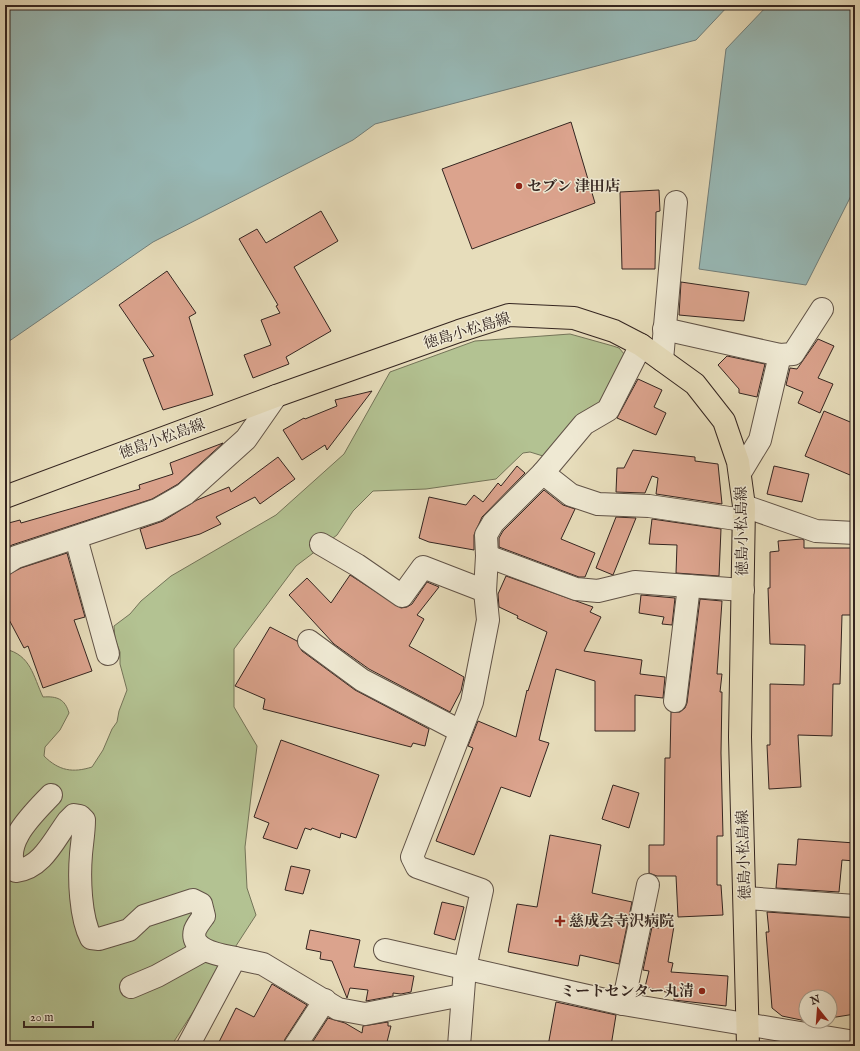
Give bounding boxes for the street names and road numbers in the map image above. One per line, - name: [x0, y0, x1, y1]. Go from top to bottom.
- street label: 徳島小松島線: [421, 309, 513, 353]
- street label: 徳島小松島線: [116, 415, 208, 463]
- street label: 徳島小松島線: [732, 486, 752, 576]
- street label: 徳島小松島線: [733, 810, 755, 900]

